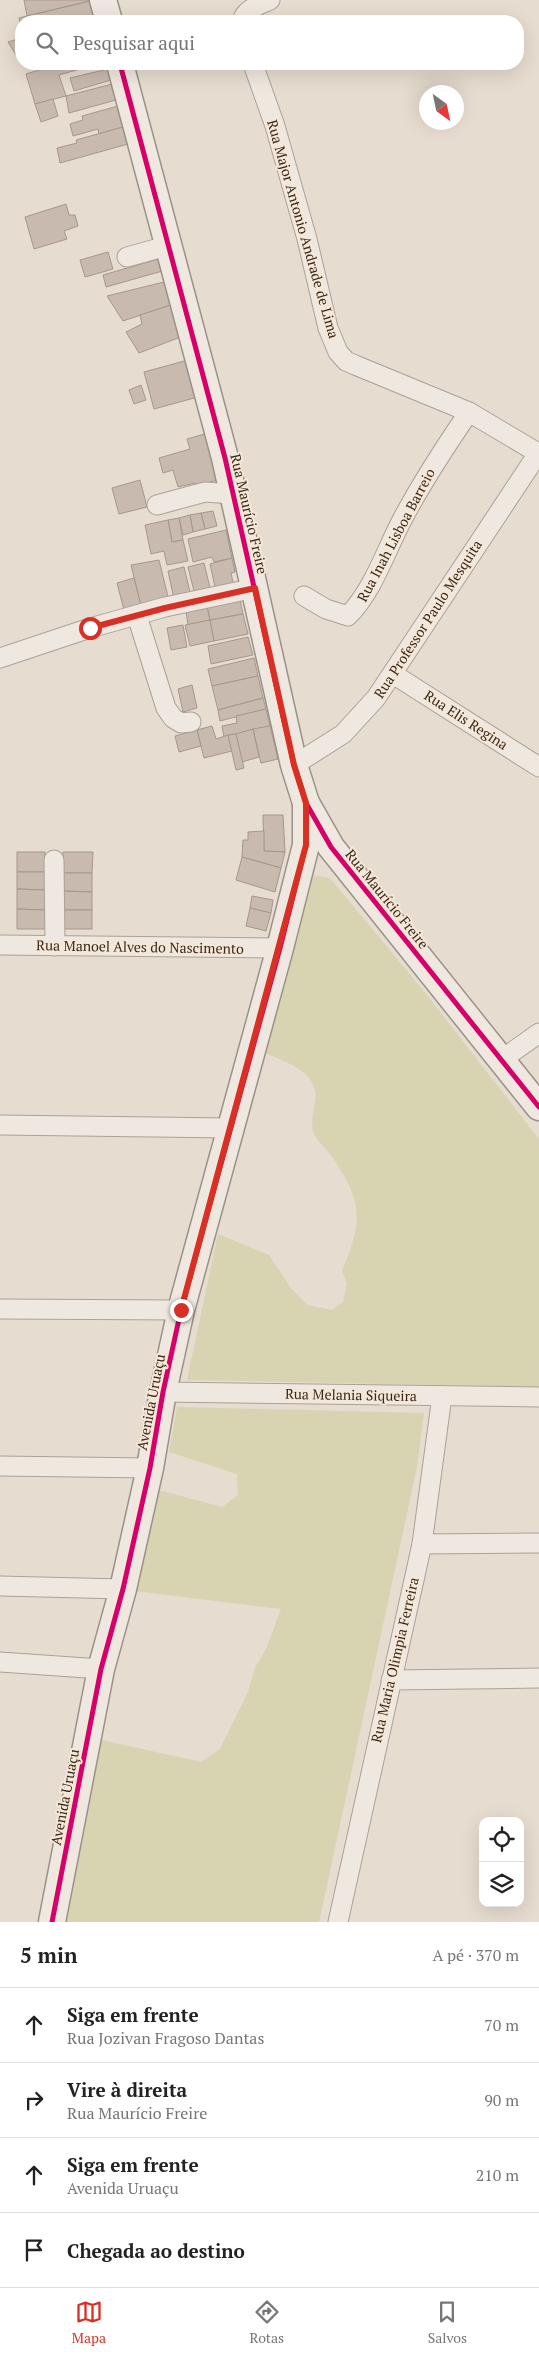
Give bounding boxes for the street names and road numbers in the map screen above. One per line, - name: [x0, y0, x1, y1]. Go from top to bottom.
- street label: Rua Major Antonio Andrade de Lima: [263, 117, 344, 340]
- street label: Rua Maurício Freire: [226, 452, 273, 576]
- street label: Rua Inah Lisboa Barreio: [352, 464, 439, 605]
- street label: Rua Professor Paulo Mesquita: [369, 536, 486, 702]
- street label: Rua Elis Regina: [421, 685, 512, 754]
- street label: Rua Maurício Freire: [341, 845, 433, 952]
- street label: Rua Manoel Alves do Nascimento: [36, 935, 244, 958]
- street label: Avenida Uruaçu: [132, 1352, 169, 1452]
- street label: Rua Melania Siqueira: [285, 1384, 417, 1405]
- street label: Rua Maria Olimpia Ferreira: [366, 1575, 423, 1745]
- street label: Avenida Uruaçu: [46, 1747, 83, 1847]

